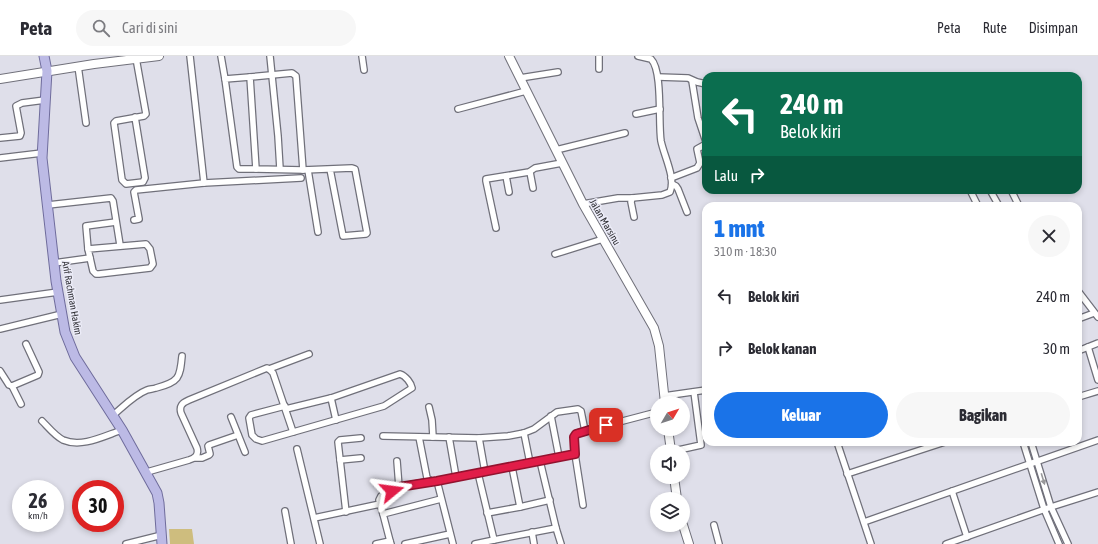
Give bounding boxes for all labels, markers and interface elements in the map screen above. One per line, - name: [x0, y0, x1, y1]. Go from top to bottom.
- search box: [76, 10, 356, 46]
- text: Peta: [20, 17, 52, 39]
- icon: search: [90, 17, 112, 39]
- text: Cari di sini: [122, 19, 178, 36]
- text: Peta: [937, 20, 961, 36]
- text: Rute: [983, 20, 1007, 36]
- text: Disimpan: [1029, 20, 1078, 36]
- icon: left: [714, 88, 766, 140]
- text: 240 m: [780, 88, 843, 120]
- text: Belok kiri: [780, 121, 841, 142]
- icon: right: [746, 164, 768, 186]
- text: Lalu: [714, 167, 738, 184]
- street label: Jalan Marsinu: [587, 197, 623, 247]
- text: 1 mnt: [714, 215, 764, 242]
- button: close: [1028, 215, 1070, 257]
- text: 310 m · 18:30: [714, 244, 777, 259]
- street label: Arif Rachman Hakim: [60, 260, 84, 336]
- icon: left: [714, 285, 736, 307]
- text: Belok kiri: [748, 288, 799, 305]
- text: 240 m: [1036, 288, 1070, 305]
- icon: right: [714, 337, 736, 359]
- text: Belok kanan: [748, 340, 817, 357]
- text: 30 m: [1043, 340, 1070, 357]
- button: Keluar: [714, 392, 888, 438]
- button: Bagikan: [896, 392, 1070, 438]
- north arrow: [650, 396, 690, 436]
- map controls: [650, 396, 690, 532]
- pin: [589, 408, 623, 442]
- icon: arrive: [595, 414, 617, 436]
- button: sound: [650, 444, 690, 484]
- position arrow: [371, 470, 413, 512]
- one-way arrow: [1040, 474, 1046, 486]
- speed limit sign: 30: [72, 480, 124, 532]
- text: 26: [29, 489, 47, 512]
- button: layers: [650, 492, 690, 532]
- text: km/h: [28, 510, 48, 521]

